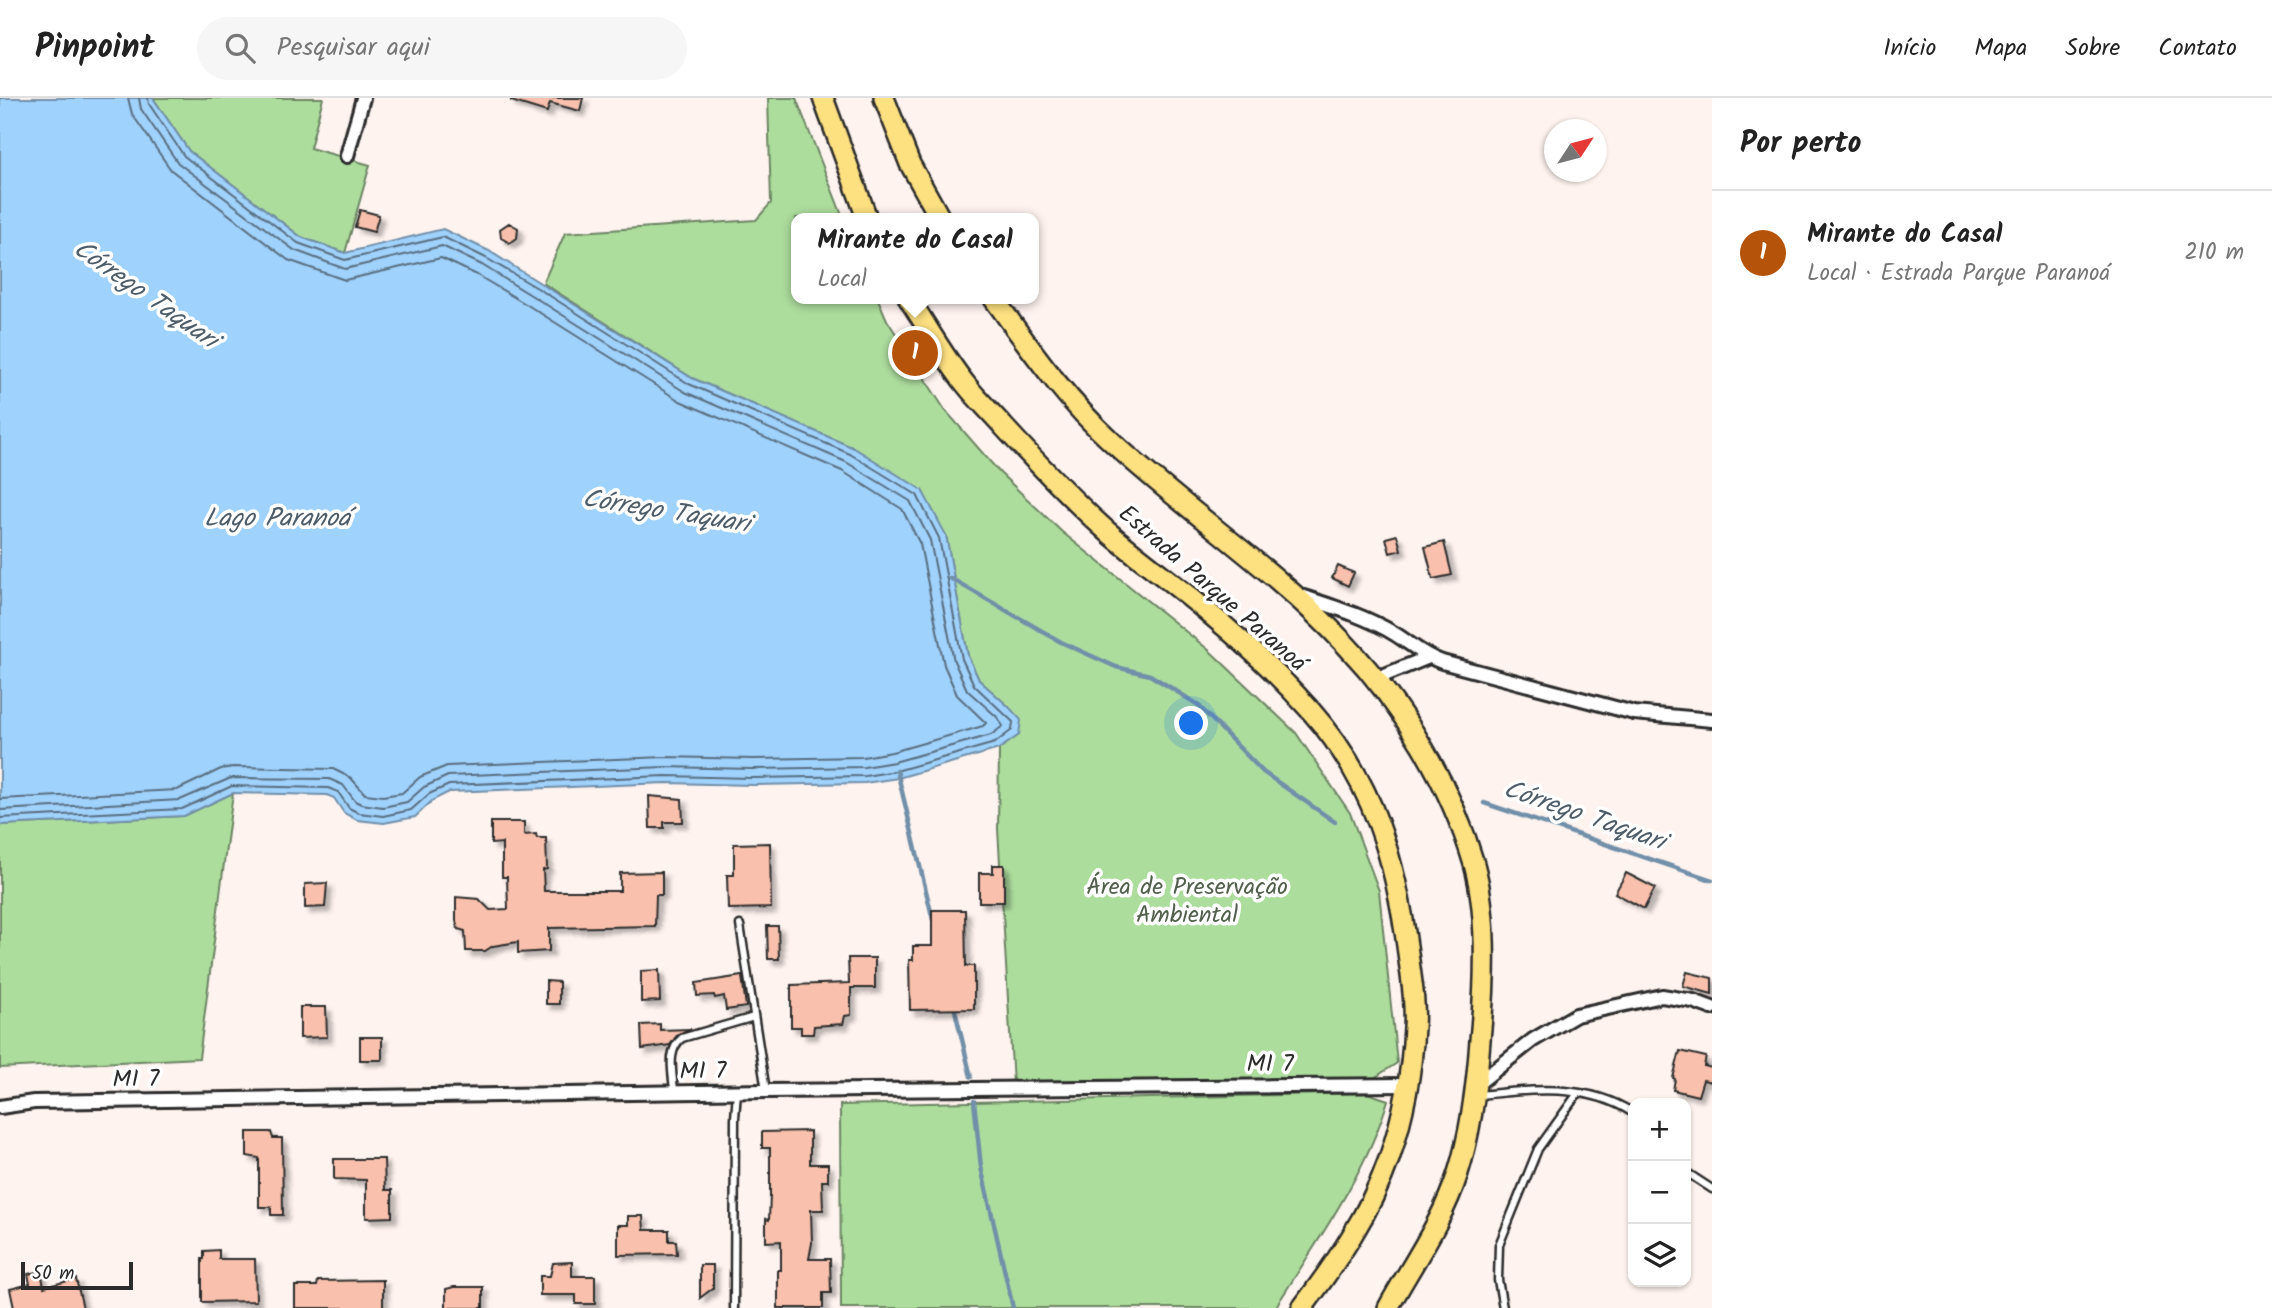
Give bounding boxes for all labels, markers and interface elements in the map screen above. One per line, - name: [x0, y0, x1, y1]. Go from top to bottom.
- search box: [197, 17, 687, 80]
- text: Pinpoint: [35, 22, 155, 75]
- text: Pesquisar aqui: [277, 27, 430, 69]
- icon: search: [221, 29, 259, 67]
- text: Início: [1883, 29, 1936, 68]
- text: Mapa: [1974, 29, 2027, 68]
- text: Sobre: [2065, 29, 2120, 68]
- text: Contato: [2158, 29, 2237, 68]
- north arrow: [1544, 119, 1607, 182]
- text: Por perto: [1740, 120, 1861, 168]
- popup: [791, 213, 1039, 304]
- text: Mirante do Casal: [1807, 214, 2002, 256]
- text: Mirante do Casal: [817, 220, 1013, 262]
- water label: Córrego Taquari: [64, 229, 231, 364]
- text: 1: [1760, 235, 1766, 271]
- text: 210 m: [2184, 235, 2244, 271]
- text: Local · Estrada Parque Paranoá: [1807, 256, 2110, 292]
- text: Local: [817, 262, 867, 298]
- pin: 1: [892, 327, 938, 379]
- water label: Córrego Taquari: [579, 478, 758, 547]
- street label: Estrada Parque Paranoá: [1109, 496, 1317, 684]
- water label: Lago Paranoá: [204, 498, 357, 540]
- your location: [1174, 706, 1208, 740]
- water label: Córrego Taquari: [1497, 769, 1676, 865]
- park label: Área de Preservação Ambiental: [1086, 868, 1288, 935]
- street label: MI 7: [1246, 1045, 1294, 1084]
- street label: MI 7: [679, 1052, 728, 1092]
- street label: MI 7: [112, 1060, 161, 1100]
- map controls: [1628, 1098, 1691, 1287]
- button: +: [1628, 1098, 1691, 1161]
- button: −: [1628, 1161, 1691, 1224]
- button: layers: [1628, 1224, 1691, 1287]
- scale bar: [21, 1259, 133, 1291]
- text: 50 m: [32, 1259, 74, 1289]

